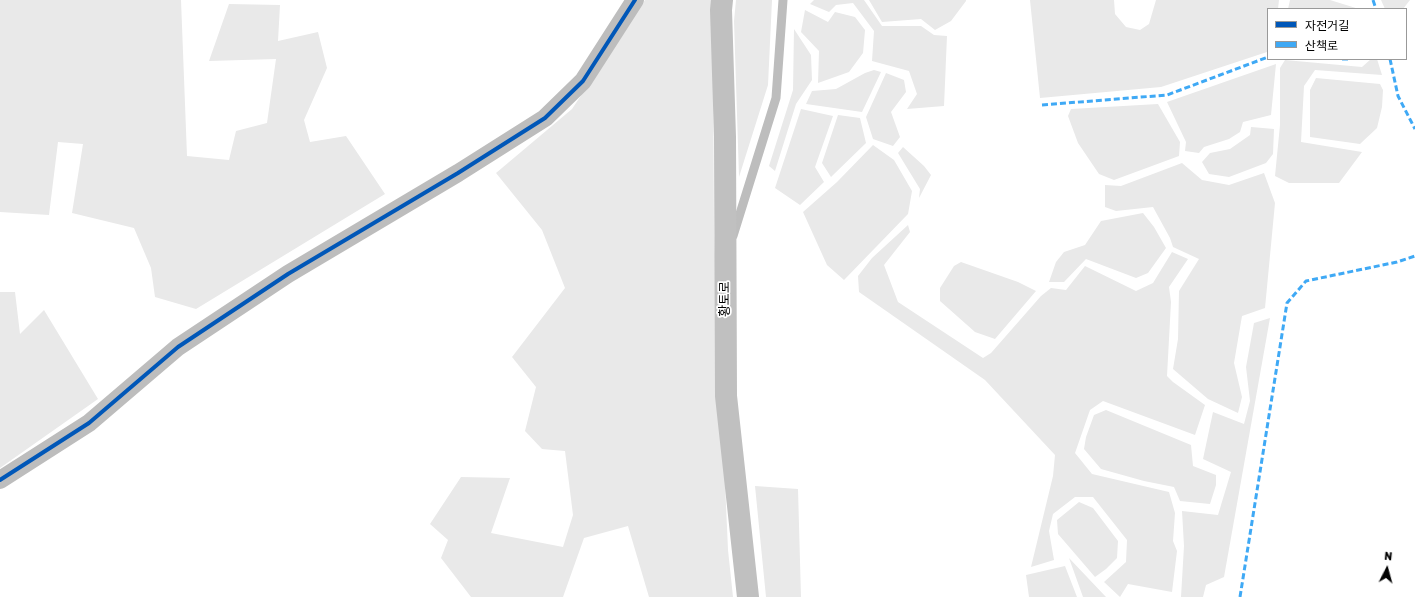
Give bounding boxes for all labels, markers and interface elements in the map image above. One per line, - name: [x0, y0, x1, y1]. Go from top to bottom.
- legend: [1267, 8, 1407, 60]
- text: 자전거길: [1305, 19, 1349, 33]
- text: 산책로: [1305, 39, 1338, 53]
- street label: 황토로: [717, 281, 733, 317]
- north arrow: [1367, 549, 1407, 589]
- text: N: [1384, 550, 1393, 563]

